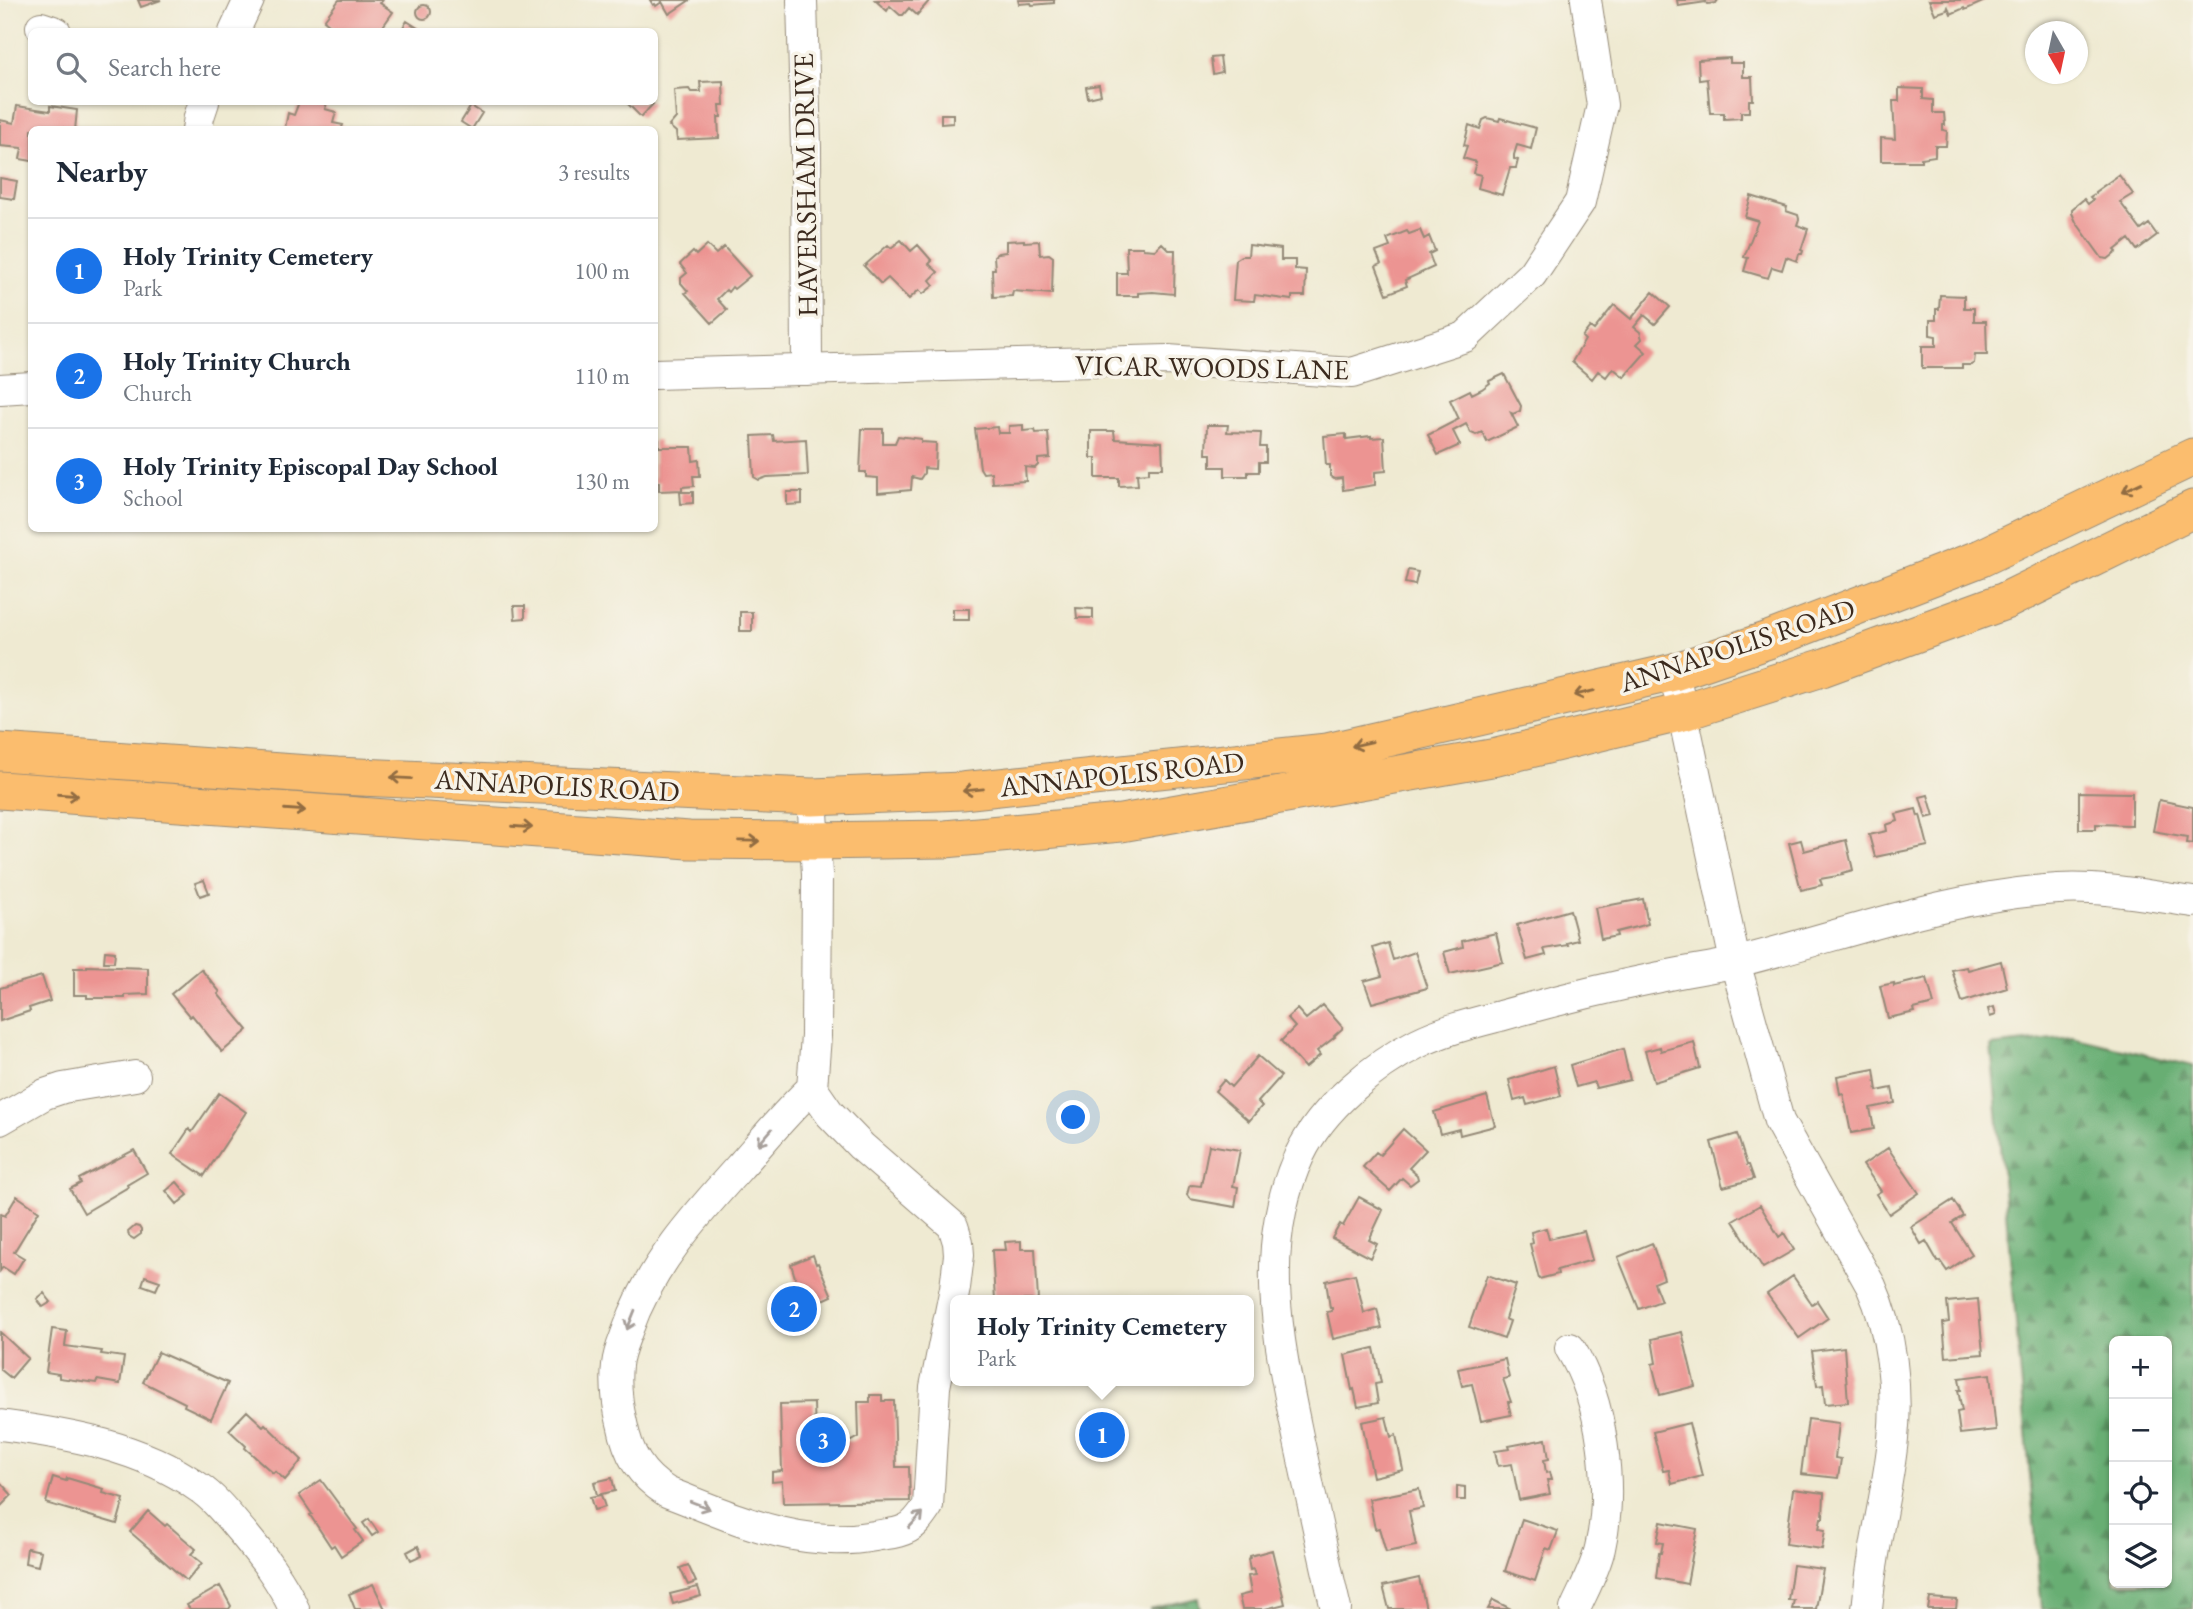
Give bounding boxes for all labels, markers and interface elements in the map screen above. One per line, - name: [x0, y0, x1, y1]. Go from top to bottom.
- north arrow: [2025, 21, 2088, 84]
- search box: [28, 28, 658, 105]
- icon: search: [52, 48, 90, 86]
- text: Search here: [108, 50, 221, 84]
- street label: HAVERSHAM DRIVE: [785, 53, 825, 317]
- text: Nearby: [56, 152, 148, 191]
- text: 3 results: [558, 157, 630, 187]
- text: Holy Trinity Cemetery: [123, 239, 373, 273]
- text: 1: [73, 256, 85, 286]
- text: 100 m: [574, 256, 630, 286]
- text: Park: [123, 273, 162, 303]
- text: Holy Trinity Church: [123, 344, 351, 378]
- street label: VICAR WOODS LANE: [1075, 347, 1349, 387]
- text: 2: [73, 361, 85, 391]
- text: 110 m: [574, 361, 630, 391]
- text: Church: [123, 378, 192, 408]
- text: Holy Trinity Episcopal Day School: [123, 449, 498, 483]
- text: 3: [73, 466, 85, 496]
- text: 130 m: [574, 466, 630, 496]
- one-way arrow: [2122, 480, 2143, 494]
- text: School: [123, 483, 183, 513]
- street label: ANNAPOLIS ROAD: [1614, 590, 1859, 700]
- one-way arrow: [1573, 686, 1596, 700]
- one-way arrow: [1351, 738, 1374, 751]
- street label: ANNAPOLIS ROAD: [997, 743, 1246, 805]
- street label: ANNAPOLIS ROAD: [433, 761, 680, 809]
- one-way arrow: [390, 772, 413, 785]
- one-way arrow: [963, 783, 985, 796]
- one-way arrow: [56, 788, 79, 801]
- one-way arrow: [283, 804, 306, 817]
- one-way arrow: [510, 821, 533, 834]
- one-way arrow: [737, 834, 760, 847]
- your location: [1056, 1100, 1090, 1134]
- one-way arrow: [757, 1128, 773, 1146]
- pin: 2: [771, 1283, 817, 1335]
- popup: [950, 1295, 1254, 1386]
- one-way arrow: [624, 1308, 637, 1330]
- text: Holy Trinity Cemetery: [977, 1309, 1227, 1343]
- map controls: [2109, 1336, 2172, 1588]
- button: +: [2109, 1336, 2172, 1399]
- text: Park: [977, 1343, 1016, 1373]
- button: −: [2109, 1399, 2172, 1462]
- pin: 1: [1079, 1409, 1125, 1461]
- pin: 3: [800, 1414, 846, 1466]
- button: locate: [2109, 1462, 2172, 1525]
- one-way arrow: [688, 1499, 710, 1512]
- one-way arrow: [908, 1511, 924, 1529]
- button: layers: [2109, 1525, 2172, 1588]

